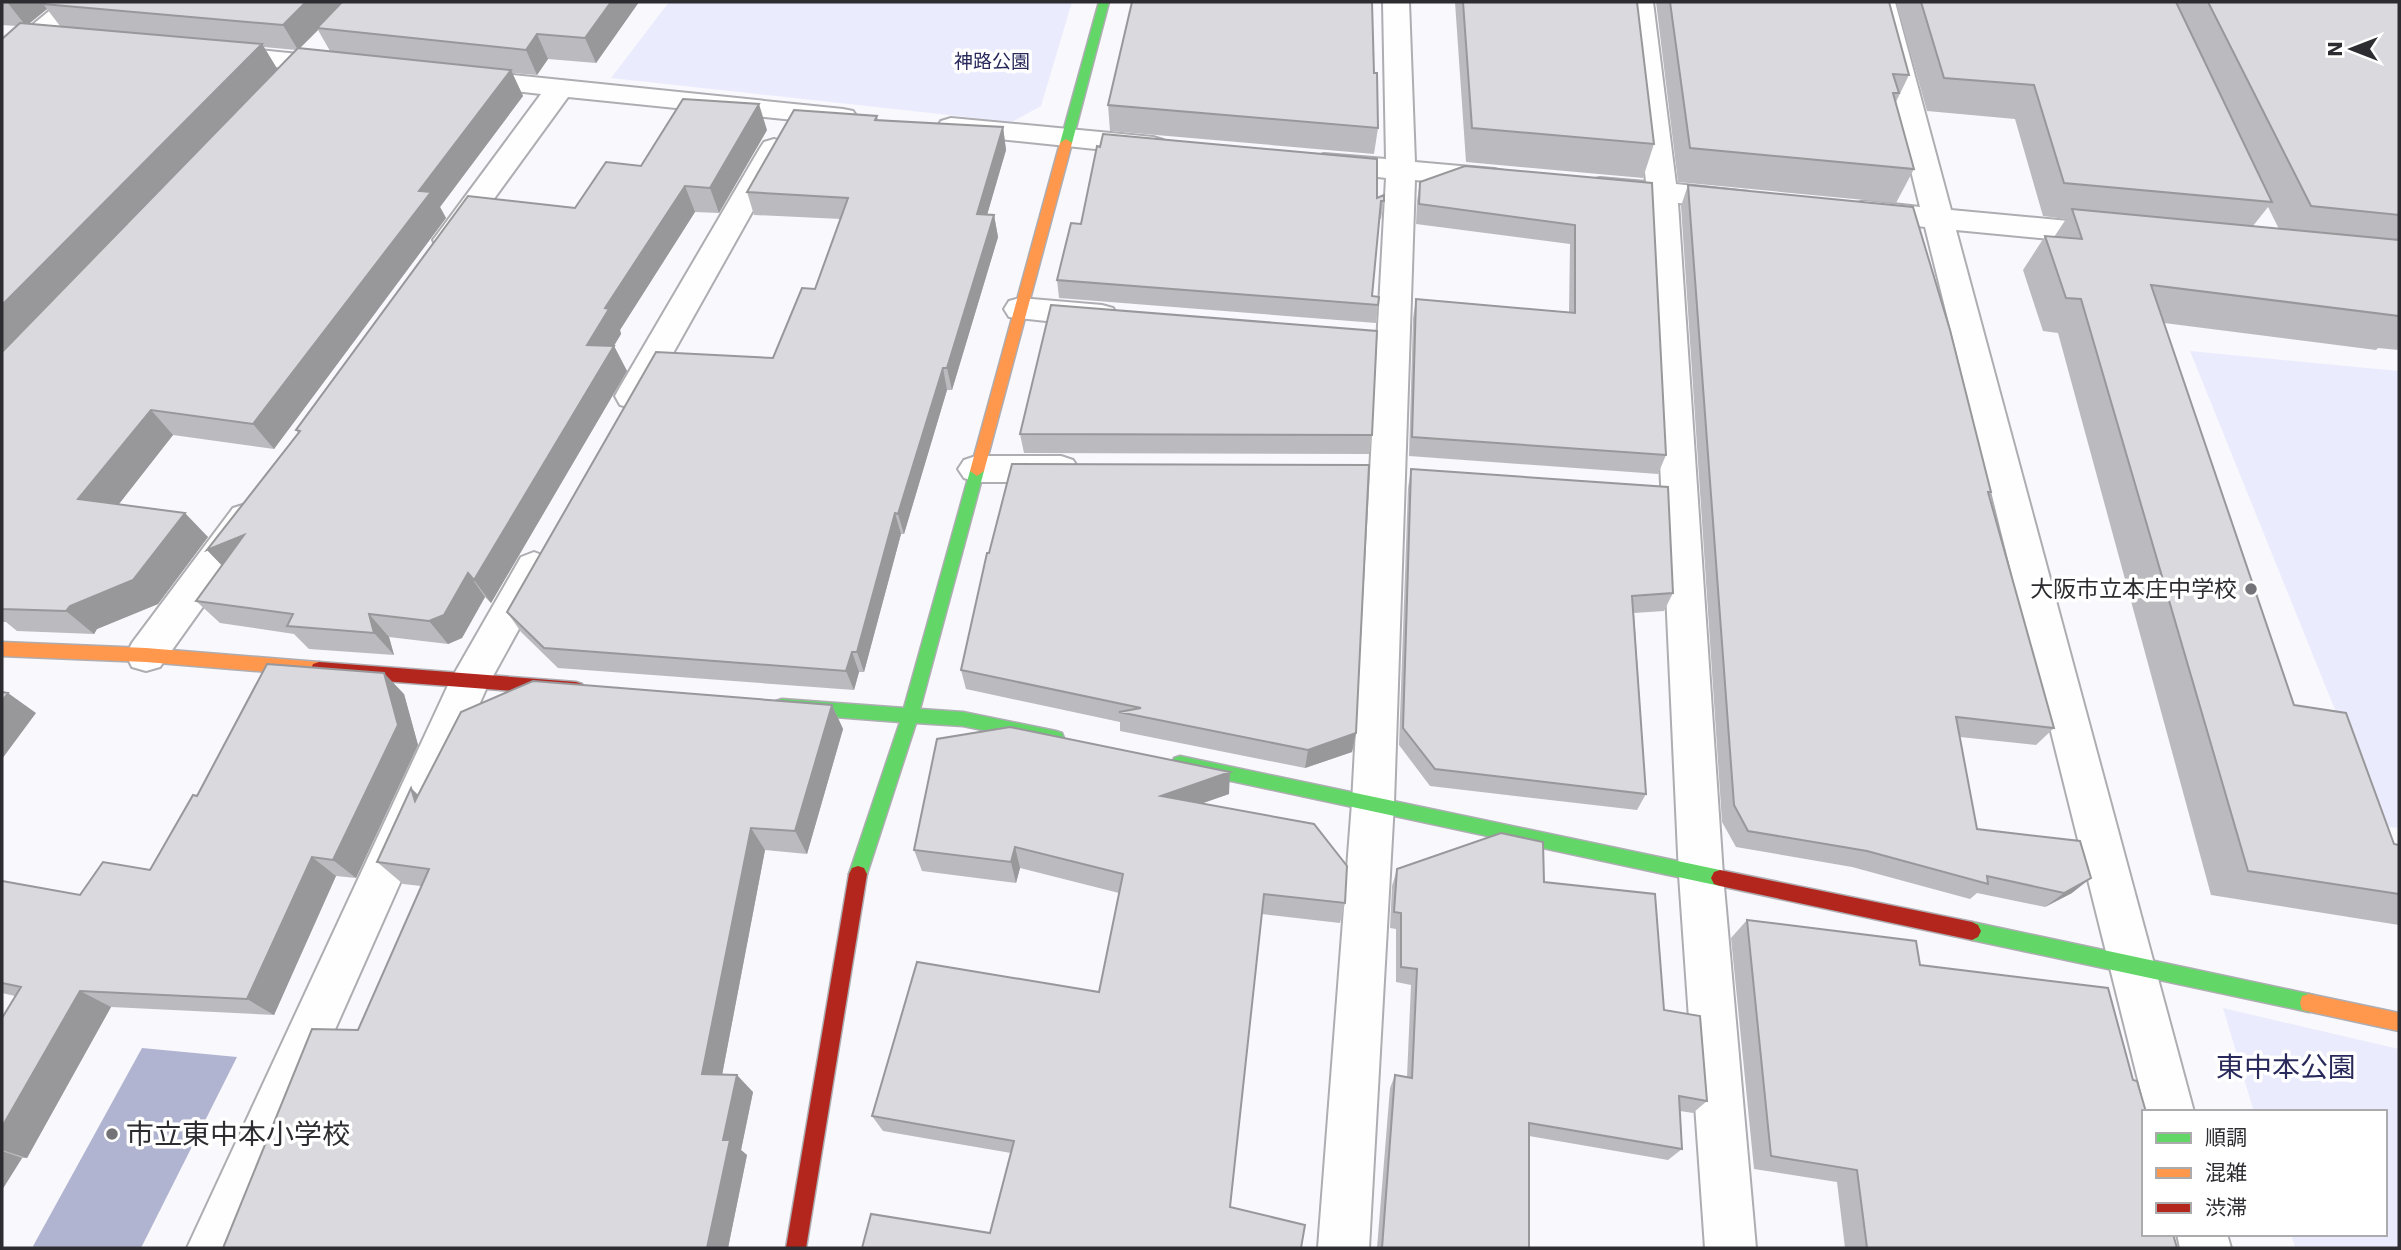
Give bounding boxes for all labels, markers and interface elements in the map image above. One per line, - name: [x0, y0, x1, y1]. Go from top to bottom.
- north arrow: [2317, 14, 2387, 84]
- text: N: [2324, 41, 2346, 57]
- park label: 神路公園: [954, 50, 1030, 72]
- place label: 大阪市立本庄中学校: [2030, 576, 2237, 602]
- marker: 大阪市立本庄中学校: [2243, 581, 2259, 597]
- park label: 東中本公園: [2216, 1051, 2356, 1084]
- legend: [2142, 1110, 2387, 1236]
- place label: 市立東中本小学校: [126, 1118, 350, 1151]
- marker: 市立東中本小学校: [104, 1126, 120, 1142]
- text: 順調: [2205, 1126, 2247, 1150]
- text: 混雑: [2205, 1161, 2247, 1185]
- text: 渋滞: [2205, 1196, 2247, 1220]

